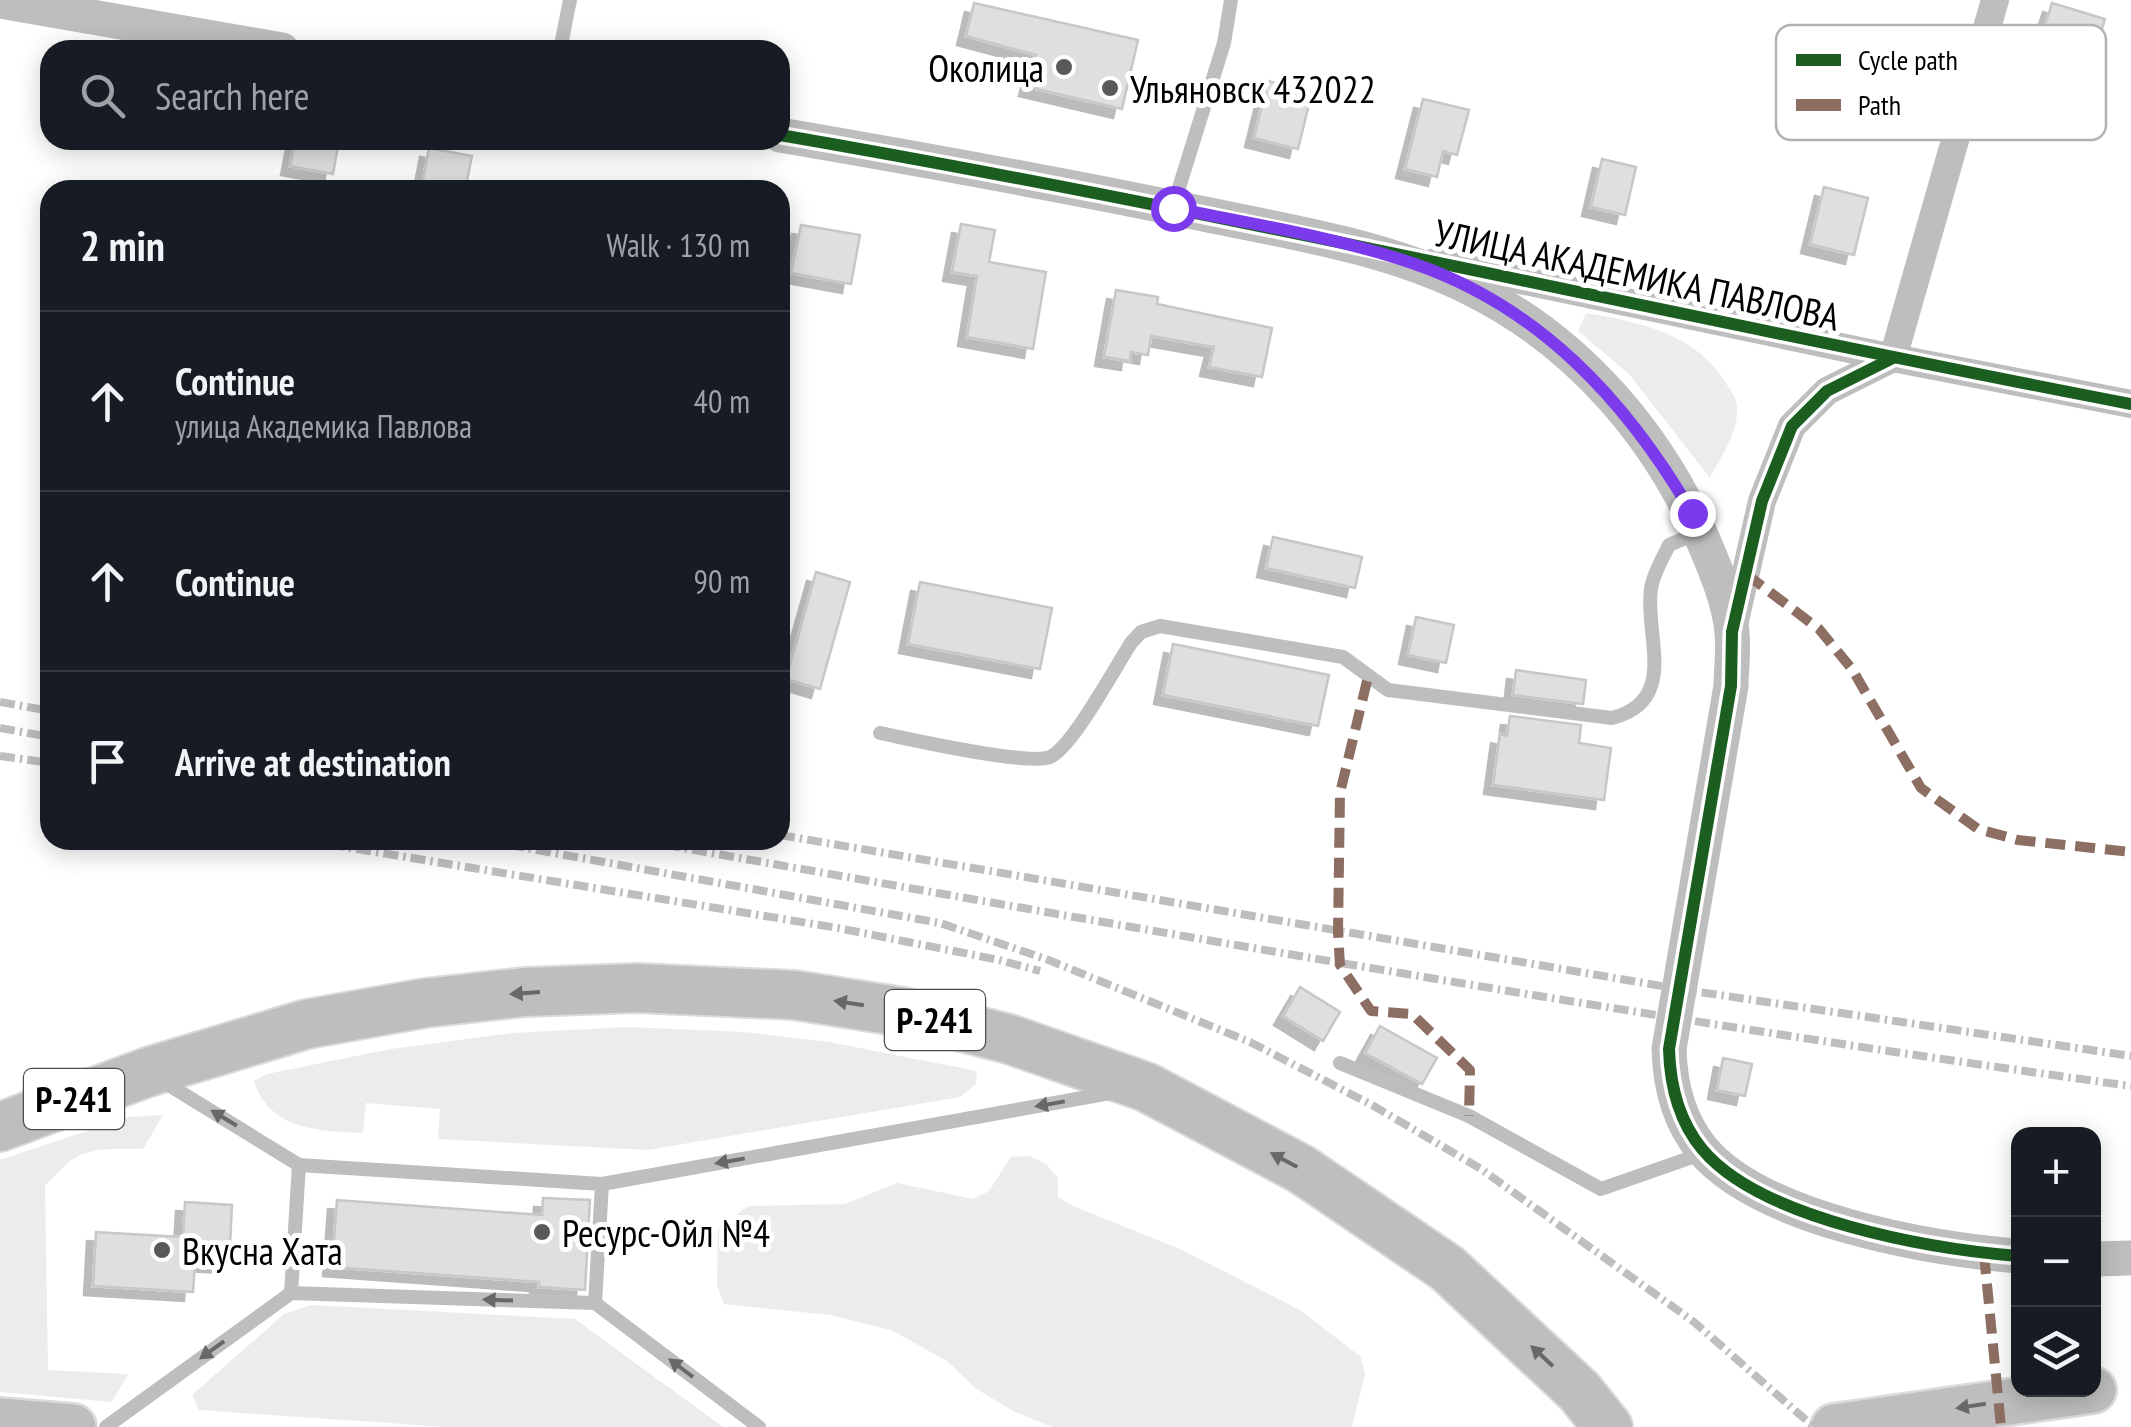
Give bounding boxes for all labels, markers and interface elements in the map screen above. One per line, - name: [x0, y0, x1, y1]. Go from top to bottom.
- legend: [1776, 25, 2106, 140]
- search box: [40, 40, 790, 150]
- text: Cycle path: [1858, 41, 1958, 78]
- place label: Околица: [928, 43, 1044, 92]
- marker: Околица: [1053, 56, 1075, 78]
- place label: Ульяновск 432022: [1130, 64, 1376, 113]
- icon: search: [75, 68, 130, 123]
- text: Search here: [155, 71, 309, 120]
- marker: Ульяновск 432022: [1099, 77, 1121, 99]
- text: Path: [1858, 86, 1901, 123]
- route start: [1151, 186, 1197, 232]
- street label: УЛИЦА АКАДЕМИКА ПАВЛОВА: [1430, 207, 1844, 341]
- text: 2 min: [80, 218, 165, 273]
- text: Walk · 130 m: [606, 224, 750, 266]
- text: Continue: [175, 356, 295, 405]
- icon: ahead: [80, 374, 135, 429]
- text: 40 m: [694, 380, 750, 422]
- text: улица Академика Павлова: [175, 405, 472, 447]
- route end: [1670, 491, 1716, 537]
- icon: ahead: [80, 554, 135, 609]
- text: Continue: [175, 557, 295, 606]
- text: 90 m: [694, 560, 750, 602]
- icon: arrive: [80, 734, 135, 789]
- text: Arrive at destination: [175, 737, 451, 786]
- one-way arrow: [509, 985, 541, 1001]
- road number: Р-241: [885, 990, 985, 1050]
- one-way arrow: [833, 995, 865, 1011]
- road number: Р-241: [24, 1069, 124, 1129]
- one-way arrow: [1034, 1097, 1065, 1112]
- one-way arrow: [210, 1110, 238, 1128]
- map controls: [2011, 1127, 2101, 1397]
- button: +: [2011, 1127, 2101, 1217]
- one-way arrow: [1269, 1152, 1298, 1169]
- one-way arrow: [714, 1154, 745, 1169]
- place label: Ресурс-Ойл №4: [562, 1208, 770, 1257]
- button: −: [2011, 1217, 2101, 1307]
- marker: Ресурс-Ойл №4: [531, 1221, 553, 1243]
- place label: Вкусна Хата: [182, 1226, 343, 1275]
- marker: Вкусна Хата: [151, 1239, 173, 1261]
- one-way arrow: [481, 1291, 513, 1307]
- button: layers: [2011, 1307, 2101, 1397]
- one-way arrow: [199, 1340, 225, 1360]
- one-way arrow: [1530, 1345, 1554, 1368]
- one-way arrow: [668, 1358, 694, 1379]
- one-way arrow: [1955, 1399, 1987, 1415]

